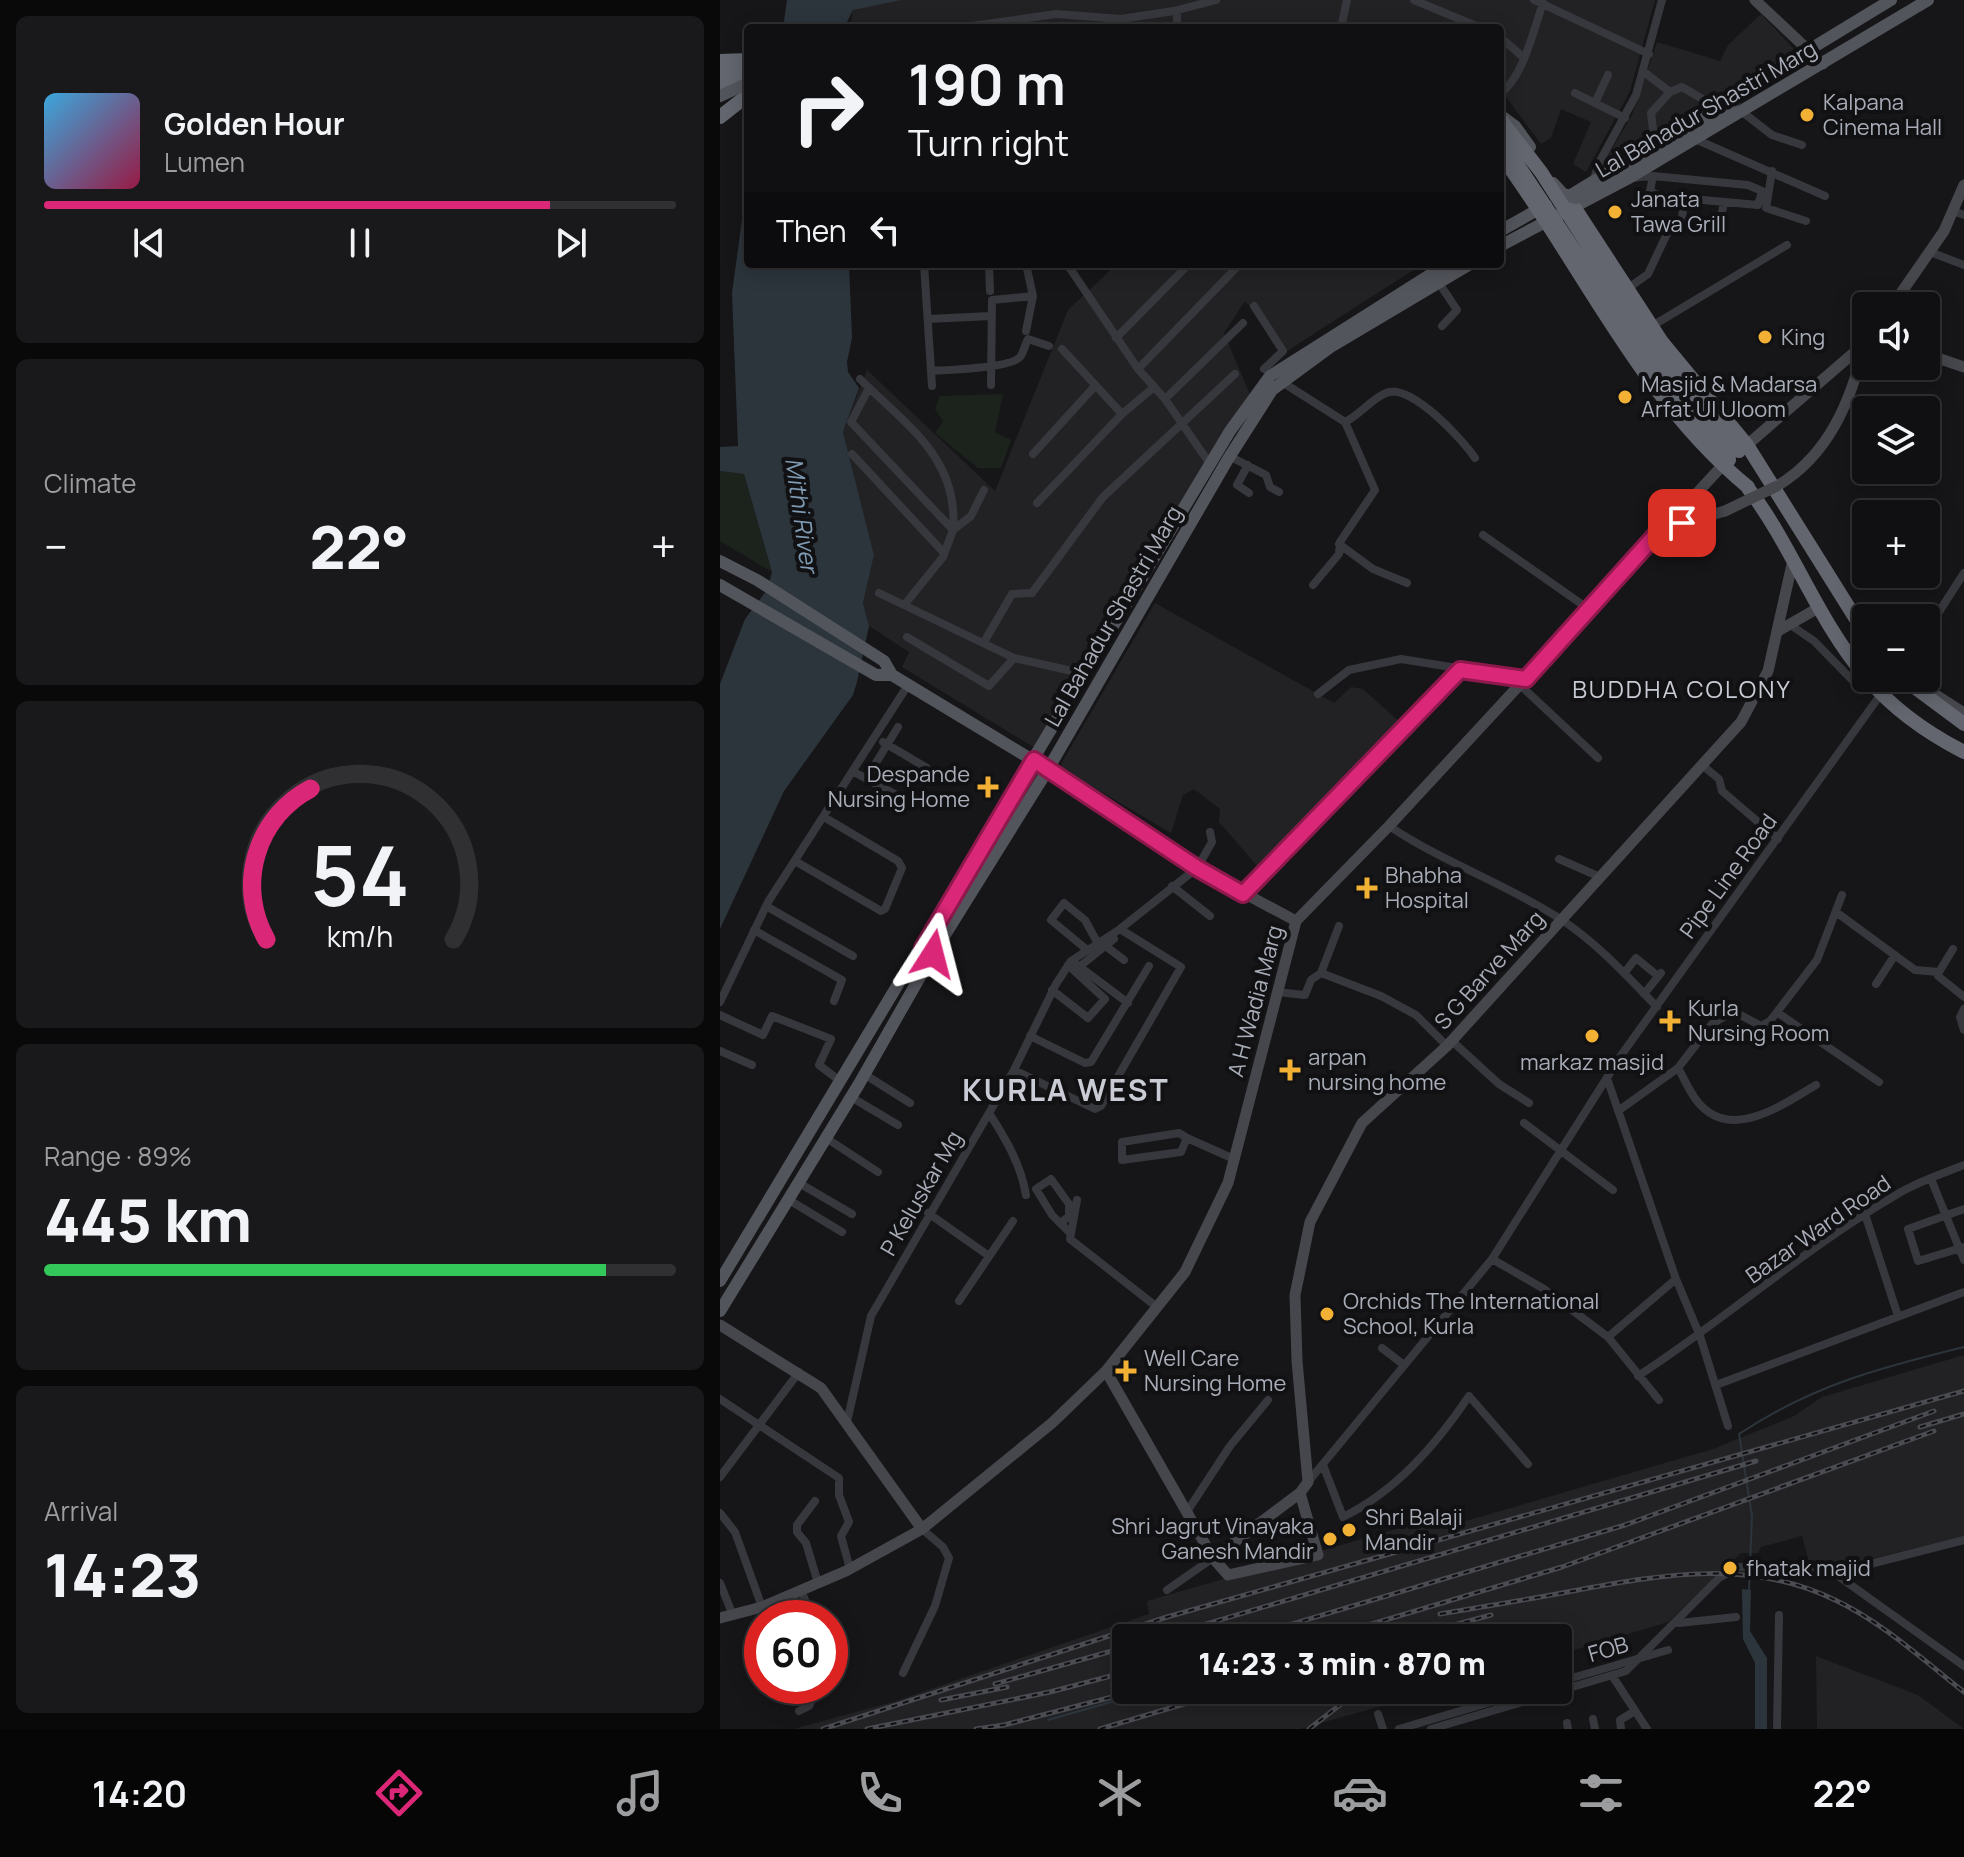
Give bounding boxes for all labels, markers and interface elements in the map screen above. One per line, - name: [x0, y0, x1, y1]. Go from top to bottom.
- street label: Lal Bahadur Shastri Marg: [1590, 33, 1822, 185]
- text: 190 m: [908, 45, 1066, 122]
- icon: right: [776, 56, 880, 160]
- place label: Kalpana Cinema Hall: [1823, 87, 1942, 142]
- text: Golden Hour: [164, 103, 345, 144]
- marker: Kalpana Cinema Hall: [1798, 106, 1816, 124]
- text: Turn right: [908, 118, 1069, 167]
- text: Lumen: [164, 144, 245, 180]
- place label: Janata Tawa Grill: [1631, 184, 1726, 239]
- marker: Janata Tawa Grill: [1606, 203, 1624, 221]
- icon: left: [863, 208, 907, 252]
- text: Then: [776, 210, 847, 251]
- icon: previous: [127, 221, 171, 265]
- icon: pause: [338, 221, 382, 265]
- icon: next: [549, 221, 593, 265]
- map controls: [1852, 292, 1940, 692]
- button: sound: [1852, 292, 1940, 380]
- place label: King: [1781, 322, 1825, 352]
- marker: King: [1756, 328, 1774, 346]
- place label: Masjid & Madarsa Arfat Ul Uloom: [1641, 369, 1817, 424]
- marker: Masjid & Madarsa Arfat Ul Uloom: [1616, 388, 1634, 406]
- button: layers: [1852, 396, 1940, 484]
- water label: Mithi River: [778, 455, 827, 577]
- text: Climate: [44, 465, 136, 501]
- pin: [1648, 489, 1716, 557]
- street label: Lal Bahadur Shastri Marg: [1037, 500, 1189, 732]
- button: +: [1852, 500, 1940, 588]
- icon: arrive: [1660, 501, 1704, 545]
- text: 22°: [309, 505, 409, 587]
- text: −: [44, 516, 68, 576]
- text: +: [651, 516, 676, 576]
- button: −: [1852, 604, 1940, 692]
- district label: BUDDHA COLONY: [1572, 672, 1792, 705]
- place label: Despande Nursing Home: [828, 759, 970, 814]
- marker: Despande Nursing Home: [977, 776, 999, 798]
- street label: Pipe Line Road: [1673, 808, 1783, 944]
- text: 54: [310, 817, 410, 931]
- place label: Bhabha Hospital: [1385, 860, 1469, 915]
- marker: Bhabha Hospital: [1356, 877, 1378, 899]
- street label: S G Barve Marg: [1427, 904, 1551, 1036]
- position arrow: [891, 912, 975, 996]
- text: km/h: [327, 918, 393, 957]
- street label: A H Wadia Marg: [1220, 922, 1290, 1080]
- place label: Kurla Nursing Room: [1688, 993, 1829, 1048]
- marker: Kurla Nursing Room: [1659, 1010, 1681, 1032]
- marker: markaz masjid: [1583, 1027, 1601, 1045]
- place label: arpan nursing home: [1308, 1042, 1446, 1097]
- place label: markaz masjid: [1520, 1047, 1664, 1077]
- marker: arpan nursing home: [1279, 1059, 1301, 1081]
- district label: KURLA WEST: [962, 1069, 1170, 1110]
- street label: P Keluskar Mg: [873, 1125, 969, 1261]
- text: Range · 89%: [44, 1138, 192, 1174]
- street label: Bazar Ward Road: [1740, 1168, 1896, 1290]
- text: 445 km: [44, 1178, 252, 1260]
- place label: Orchids The International School, Kurla: [1343, 1286, 1600, 1341]
- marker: Orchids The International School, Kurla: [1318, 1305, 1336, 1323]
- place label: Well Care Nursing Home: [1144, 1343, 1286, 1398]
- marker: Well Care Nursing Home: [1115, 1360, 1137, 1382]
- text: Arrival: [44, 1493, 118, 1529]
- place label: Shri Balaji Mandir: [1365, 1502, 1463, 1557]
- place label: Shri Jagrut Vinayaka Ganesh Mandir: [1111, 1511, 1314, 1566]
- marker: Shri Balaji Mandir: [1340, 1521, 1358, 1539]
- marker: Shri Jagrut Vinayaka Ganesh Mandir: [1321, 1530, 1339, 1548]
- text: 14:23: [44, 1533, 201, 1615]
- place label: fhatak majid: [1746, 1553, 1871, 1583]
- marker: fhatak majid: [1721, 1559, 1739, 1577]
- speed limit sign: 60: [744, 1600, 848, 1704]
- street label: FOB: [1584, 1629, 1632, 1669]
- text: 14:23 · 3 min · 870 m: [1198, 1643, 1486, 1684]
- icon: directions: [371, 1765, 427, 1821]
- icon: music: [612, 1765, 668, 1821]
- icon: phone: [852, 1765, 908, 1821]
- icon: climate: [1092, 1765, 1148, 1821]
- icon: car: [1332, 1765, 1388, 1821]
- icon: filters: [1573, 1765, 1629, 1821]
- text: 14:20: [92, 1769, 187, 1818]
- text: 22°: [1813, 1769, 1872, 1818]

